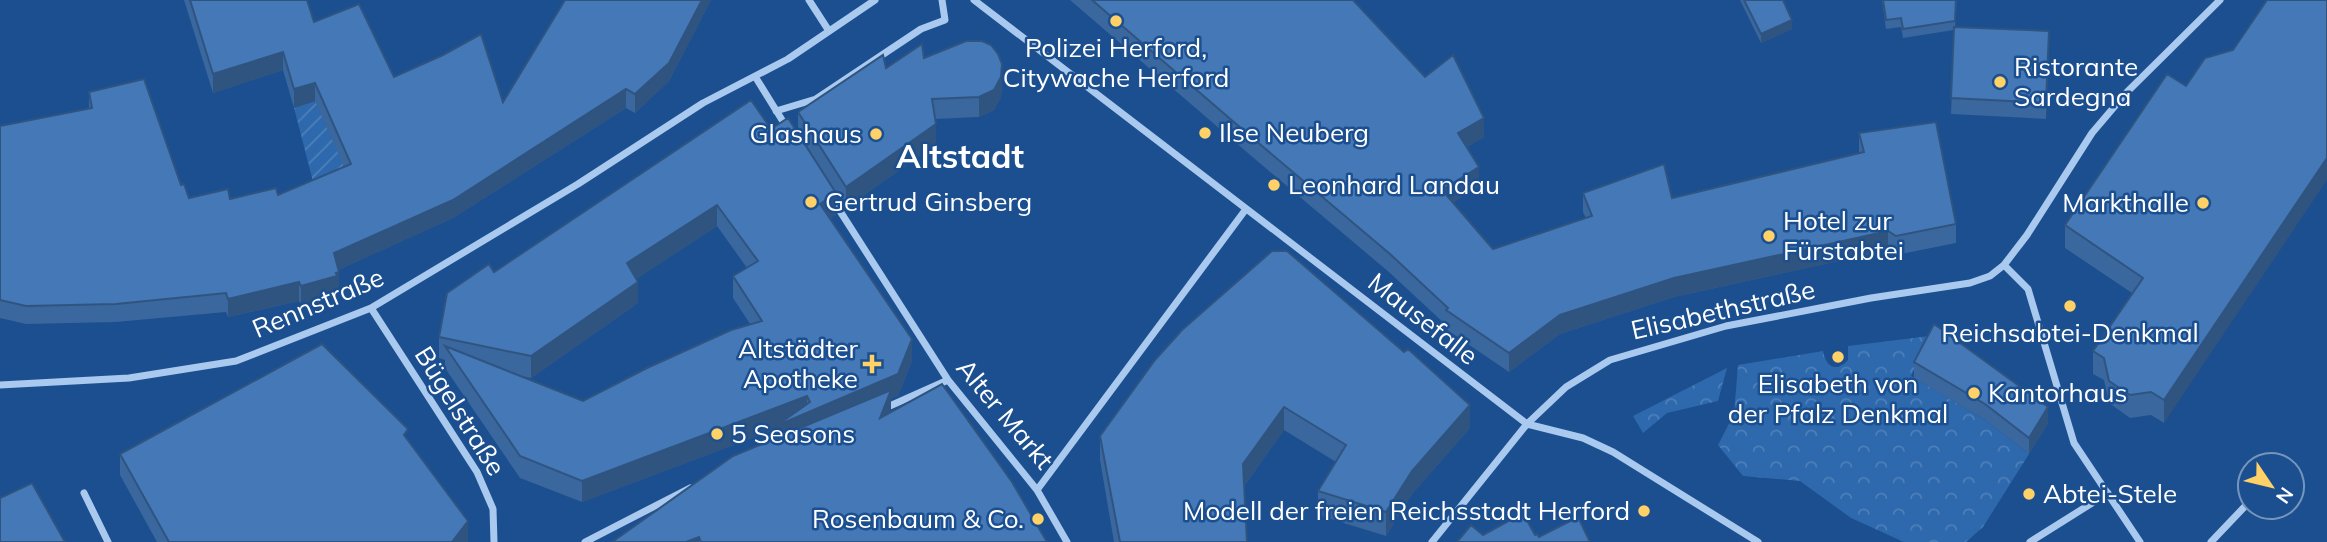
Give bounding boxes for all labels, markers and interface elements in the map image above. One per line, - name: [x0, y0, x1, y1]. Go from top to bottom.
- marker: Polizei Herford, Citywache Herford: [1108, 13, 1124, 29]
- place label: Polizei Herford, Citywache Herford: [1003, 31, 1229, 94]
- place label: Ristorante Sardegna: [2014, 50, 2138, 113]
- marker: Ristorante Sardegna: [1992, 74, 2008, 90]
- place label: Ilse Neuberg: [1219, 116, 1369, 149]
- place label: Glashaus: [750, 117, 862, 150]
- marker: Ilse Neuberg: [1197, 125, 1213, 141]
- marker: Glashaus: [868, 126, 884, 142]
- district label: Altstadt: [896, 135, 1024, 176]
- place label: Leonhard Landau: [1288, 168, 1500, 201]
- marker: Leonhard Landau: [1266, 177, 1282, 193]
- place label: Gertrud Ginsberg: [825, 185, 1032, 218]
- place label: Markthalle: [2062, 186, 2189, 219]
- marker: Gertrud Ginsberg: [803, 194, 819, 210]
- marker: Markthalle: [2195, 195, 2211, 211]
- place label: Hotel zur Fürstabtei: [1783, 204, 1904, 267]
- marker: Hotel zur Fürstabtei: [1761, 228, 1777, 244]
- street label: Rennstraße: [247, 260, 389, 345]
- street label: Mausefalle: [1362, 265, 1485, 372]
- street label: Elisabethstraße: [1628, 272, 1818, 347]
- marker: Reichsabtei-Denkmal: [2062, 298, 2078, 314]
- place label: Reichsabtei-Denkmal: [1941, 316, 2199, 349]
- place label: Altstädter Apotheke: [738, 332, 859, 395]
- street label: Bügelstraße: [408, 340, 513, 481]
- marker: Elisabeth von der Pfalz Denkmal: [1830, 349, 1846, 365]
- street label: Alter Markt: [950, 352, 1061, 476]
- marker: Altstädter Apotheke: [864, 356, 880, 372]
- place label: Elisabeth von der Pfalz Denkmal: [1728, 367, 1948, 430]
- place label: Kantorhaus: [1988, 376, 2127, 409]
- marker: Kantorhaus: [1966, 385, 1982, 401]
- place label: 5 Seasons: [731, 417, 855, 450]
- marker: 5 Seasons: [709, 426, 725, 442]
- north arrow: [2236, 451, 2306, 521]
- place label: Abtei-Stele: [2043, 477, 2177, 510]
- text: N: [2271, 483, 2299, 509]
- marker: Abtei-Stele: [2021, 486, 2037, 502]
- place label: Modell der freien Reichsstadt Herford: [1183, 494, 1630, 527]
- place label: Rosenbaum & Co.: [812, 502, 1024, 535]
- marker: Modell der freien Reichsstadt Herford: [1636, 503, 1652, 519]
- marker: Rosenbaum & Co.: [1030, 511, 1046, 527]

